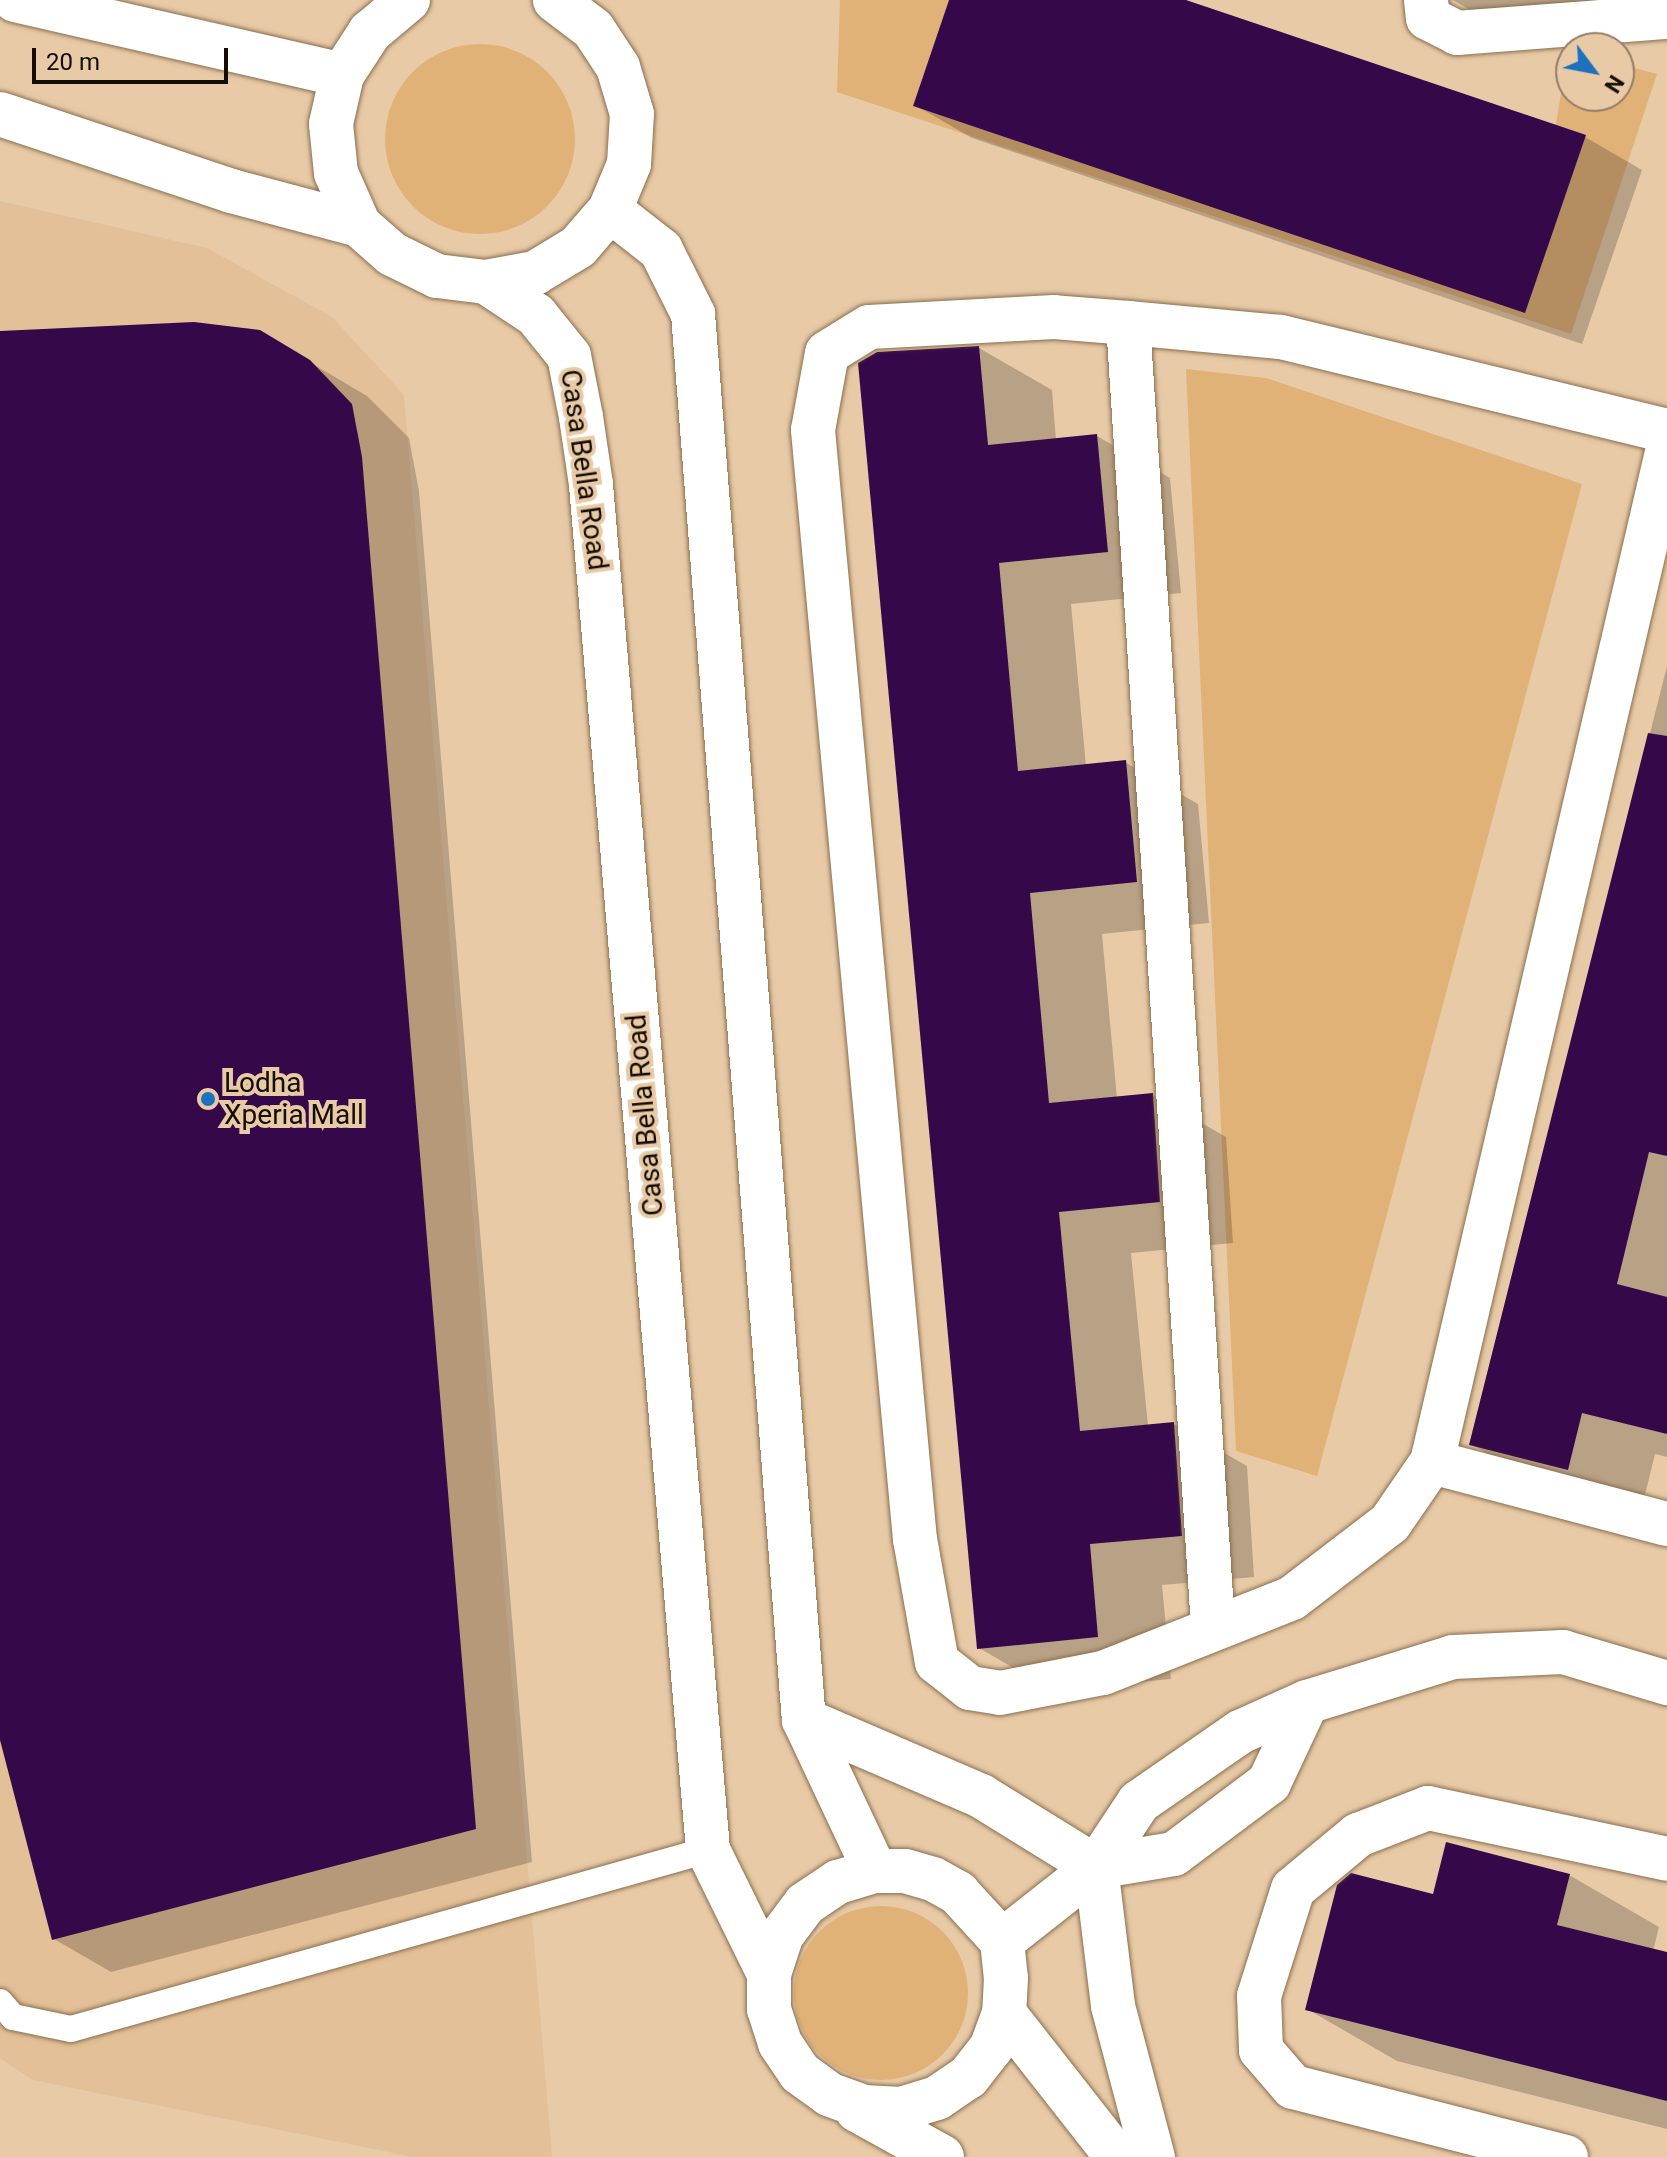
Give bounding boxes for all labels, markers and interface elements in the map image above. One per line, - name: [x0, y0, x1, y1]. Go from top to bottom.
- scale bar: [36, 32, 232, 82]
- north arrow: [1555, 32, 1635, 112]
- text: 20 m: [46, 48, 100, 76]
- text: N: [1599, 71, 1629, 97]
- street label: Casa Bella Road: [553, 367, 615, 573]
- street label: Casa Bella Road: [619, 1013, 671, 1217]
- place label: Lodha Xperia Mall: [224, 1066, 364, 1132]
- marker: Lodha Xperia Mall: [199, 1090, 217, 1108]

